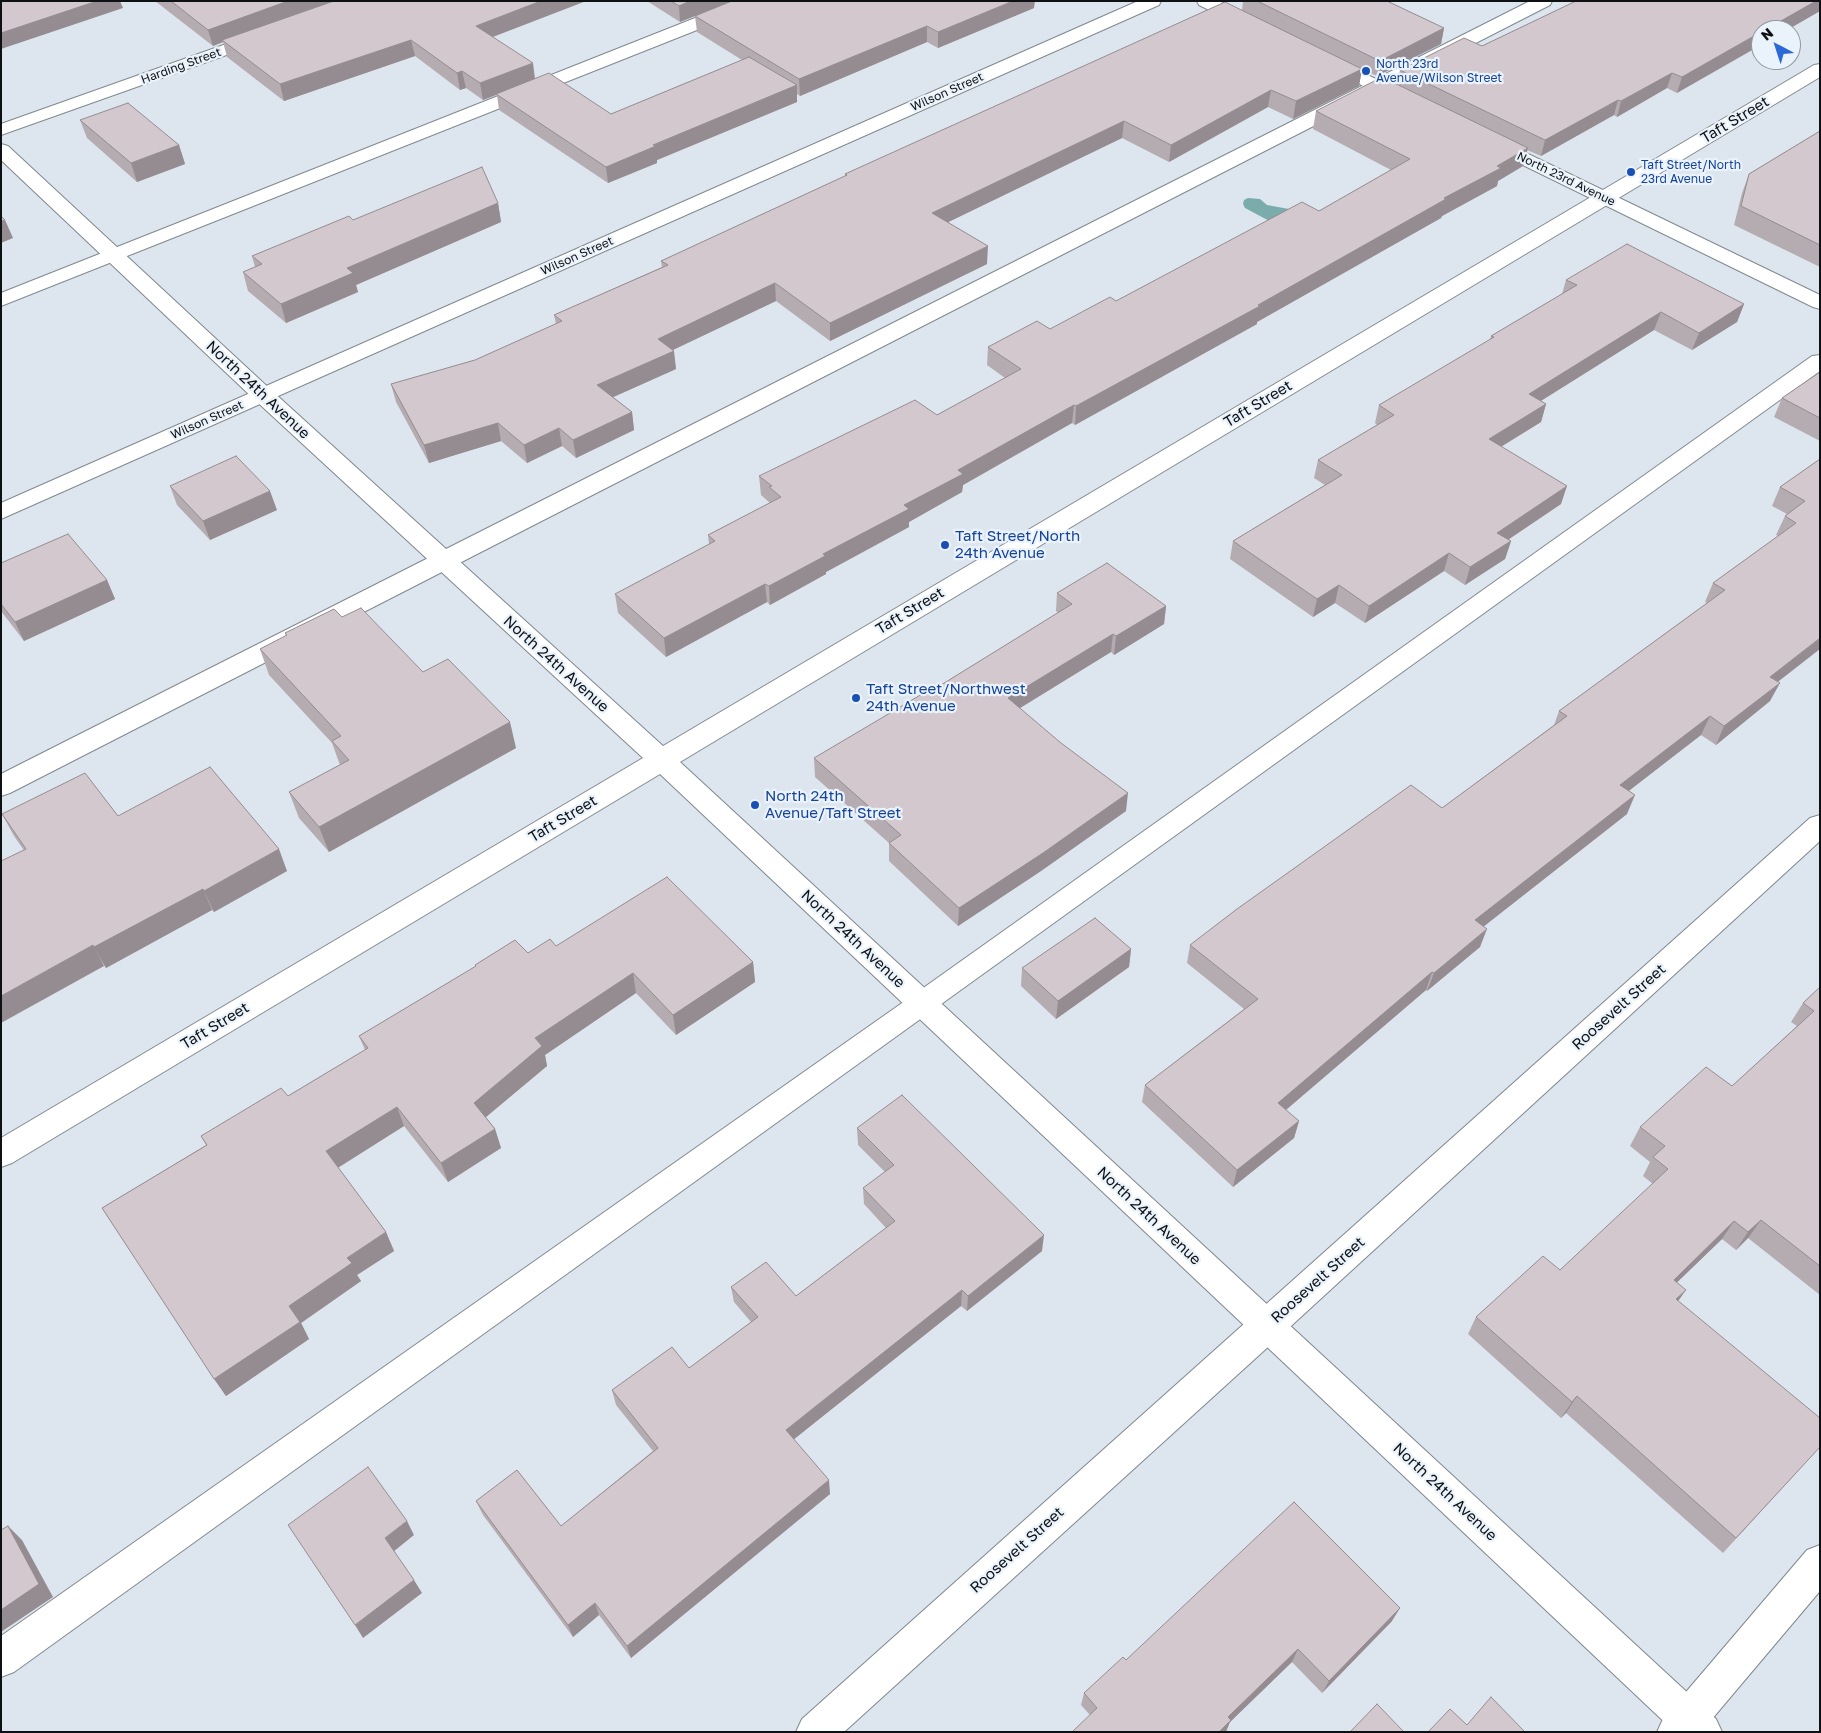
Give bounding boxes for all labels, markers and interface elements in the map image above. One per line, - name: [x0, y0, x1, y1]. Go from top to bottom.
- north arrow: [1751, 20, 1801, 70]
- text: N: [1757, 24, 1776, 44]
- street label: Harding Street: [139, 45, 223, 87]
- place label: North 23rd Avenue/Wilson Street: [1376, 57, 1502, 85]
- marker: North 23rd Avenue/Wilson Street: [1360, 65, 1372, 77]
- street label: Wilson Street: [908, 70, 986, 114]
- street label: Taft Street: [1698, 93, 1772, 147]
- street label: North 23rd Avenue: [1514, 149, 1618, 209]
- place label: Taft Street/North 23rd Avenue: [1641, 158, 1741, 186]
- marker: Taft Street/North 23rd Avenue: [1625, 166, 1637, 178]
- street label: Wilson Street: [538, 234, 616, 278]
- street label: North 24th Avenue: [202, 337, 314, 443]
- street label: Taft Street: [1221, 377, 1295, 431]
- street label: Wilson Street: [168, 398, 246, 442]
- place label: Taft Street/North 24th Avenue: [955, 527, 1080, 562]
- marker: Taft Street/North 24th Avenue: [939, 539, 951, 551]
- street label: Taft Street: [873, 584, 947, 638]
- street label: North 24th Avenue: [500, 612, 612, 716]
- place label: Taft Street/Northwest 24th Avenue: [866, 680, 1026, 715]
- marker: Taft Street/Northwest 24th Avenue: [850, 692, 862, 704]
- place label: North 24th Avenue/Taft Street: [765, 787, 901, 822]
- street label: Taft Street: [526, 792, 600, 846]
- marker: North 24th Avenue/Taft Street: [749, 799, 761, 811]
- street label: North 24th Avenue: [797, 886, 909, 992]
- street label: Roosevelt Street: [1568, 960, 1670, 1054]
- street label: Taft Street: [178, 999, 252, 1053]
- street label: North 24th Avenue: [1093, 1163, 1205, 1269]
- street label: Roosevelt Street: [1267, 1233, 1369, 1327]
- street label: North 24th Avenue: [1389, 1439, 1501, 1545]
- street label: Roosevelt Street: [966, 1503, 1068, 1597]

